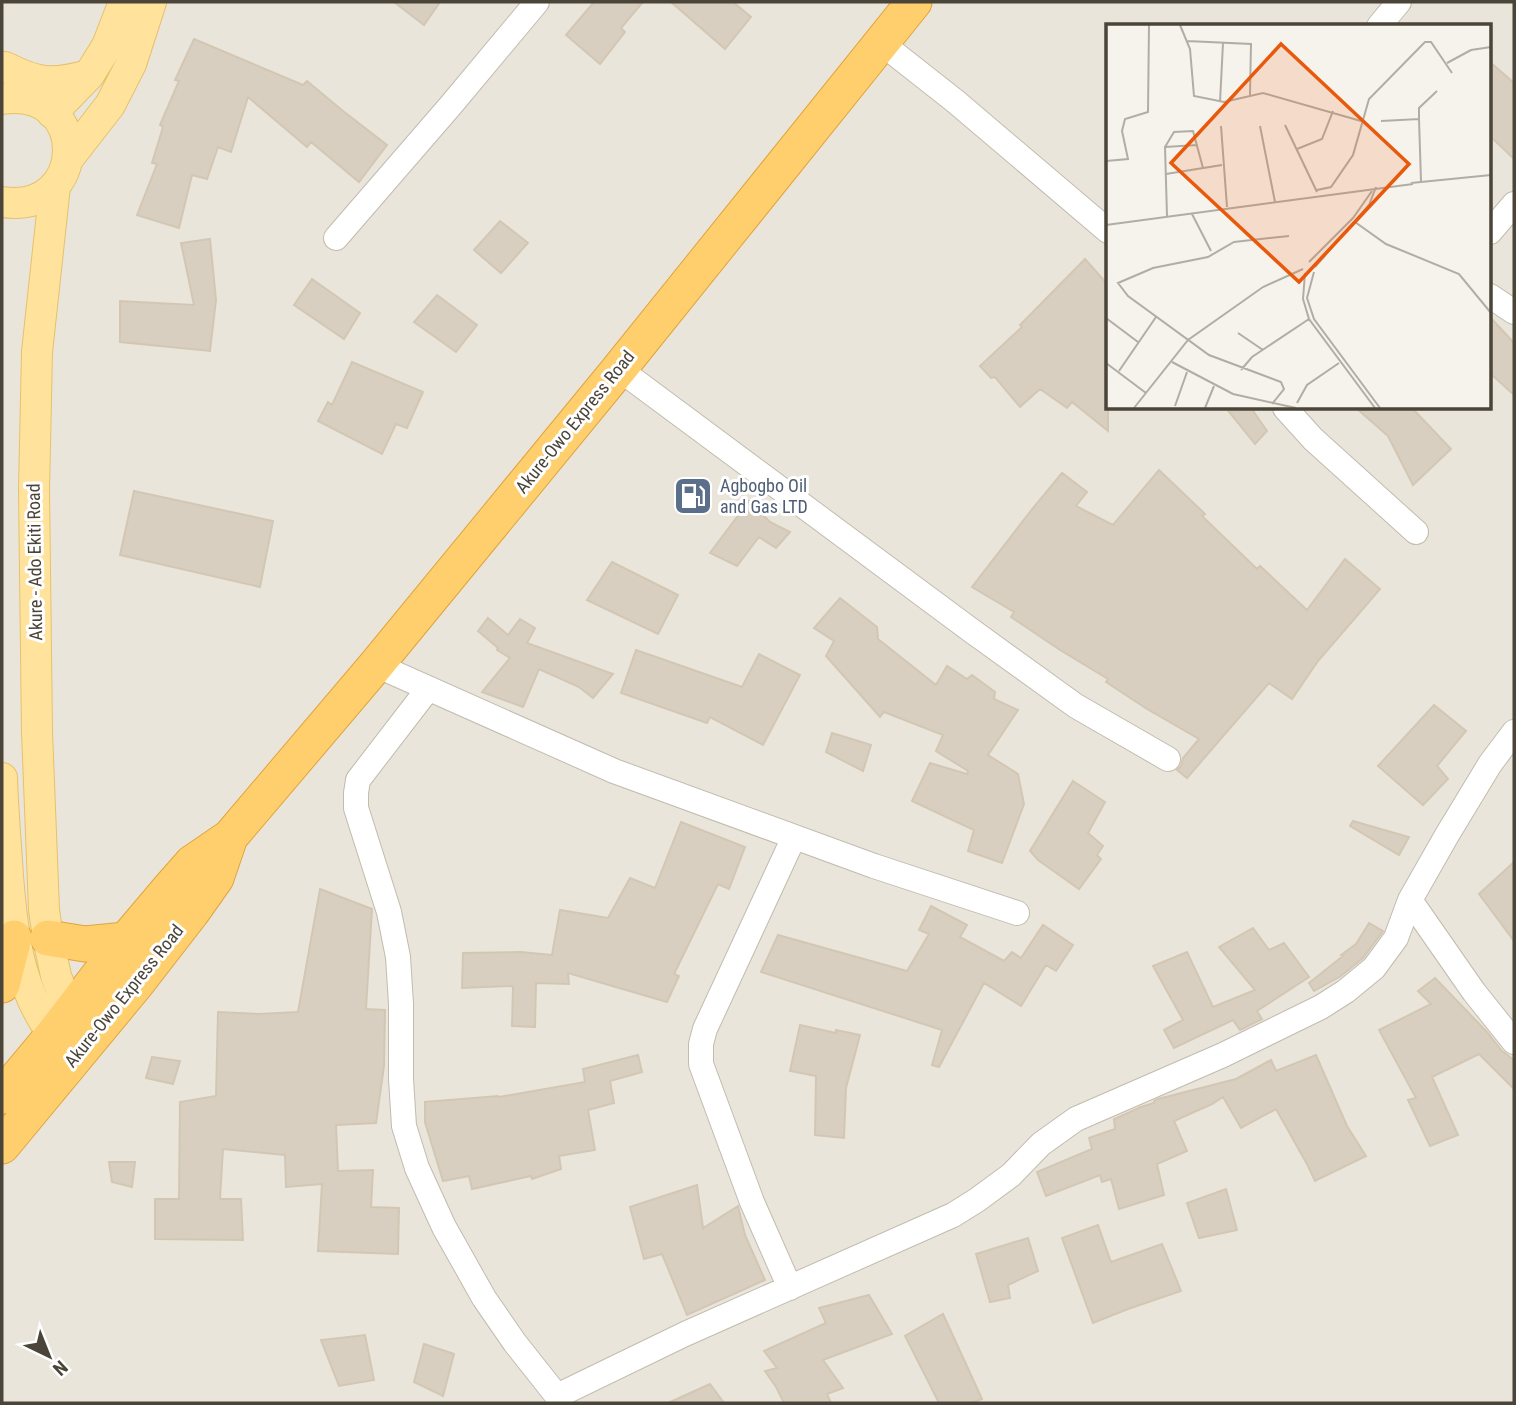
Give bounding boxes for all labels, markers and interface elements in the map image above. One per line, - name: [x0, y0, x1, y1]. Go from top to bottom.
- inset map: [1106, 24, 1492, 410]
- street label: Akure-Owo Express Road: [511, 346, 639, 497]
- fuel station icon: Agbogbo Oil and Gas LTD: [672, 475, 714, 517]
- place label: Agbogbo Oil and Gas LTD: [720, 475, 808, 517]
- street label: Akure - Ado Ekiti Road: [23, 483, 46, 641]
- street label: Akure-Owo Express Road: [60, 920, 188, 1071]
- north arrow: [14, 1321, 84, 1391]
- text: N: [48, 1356, 72, 1380]

